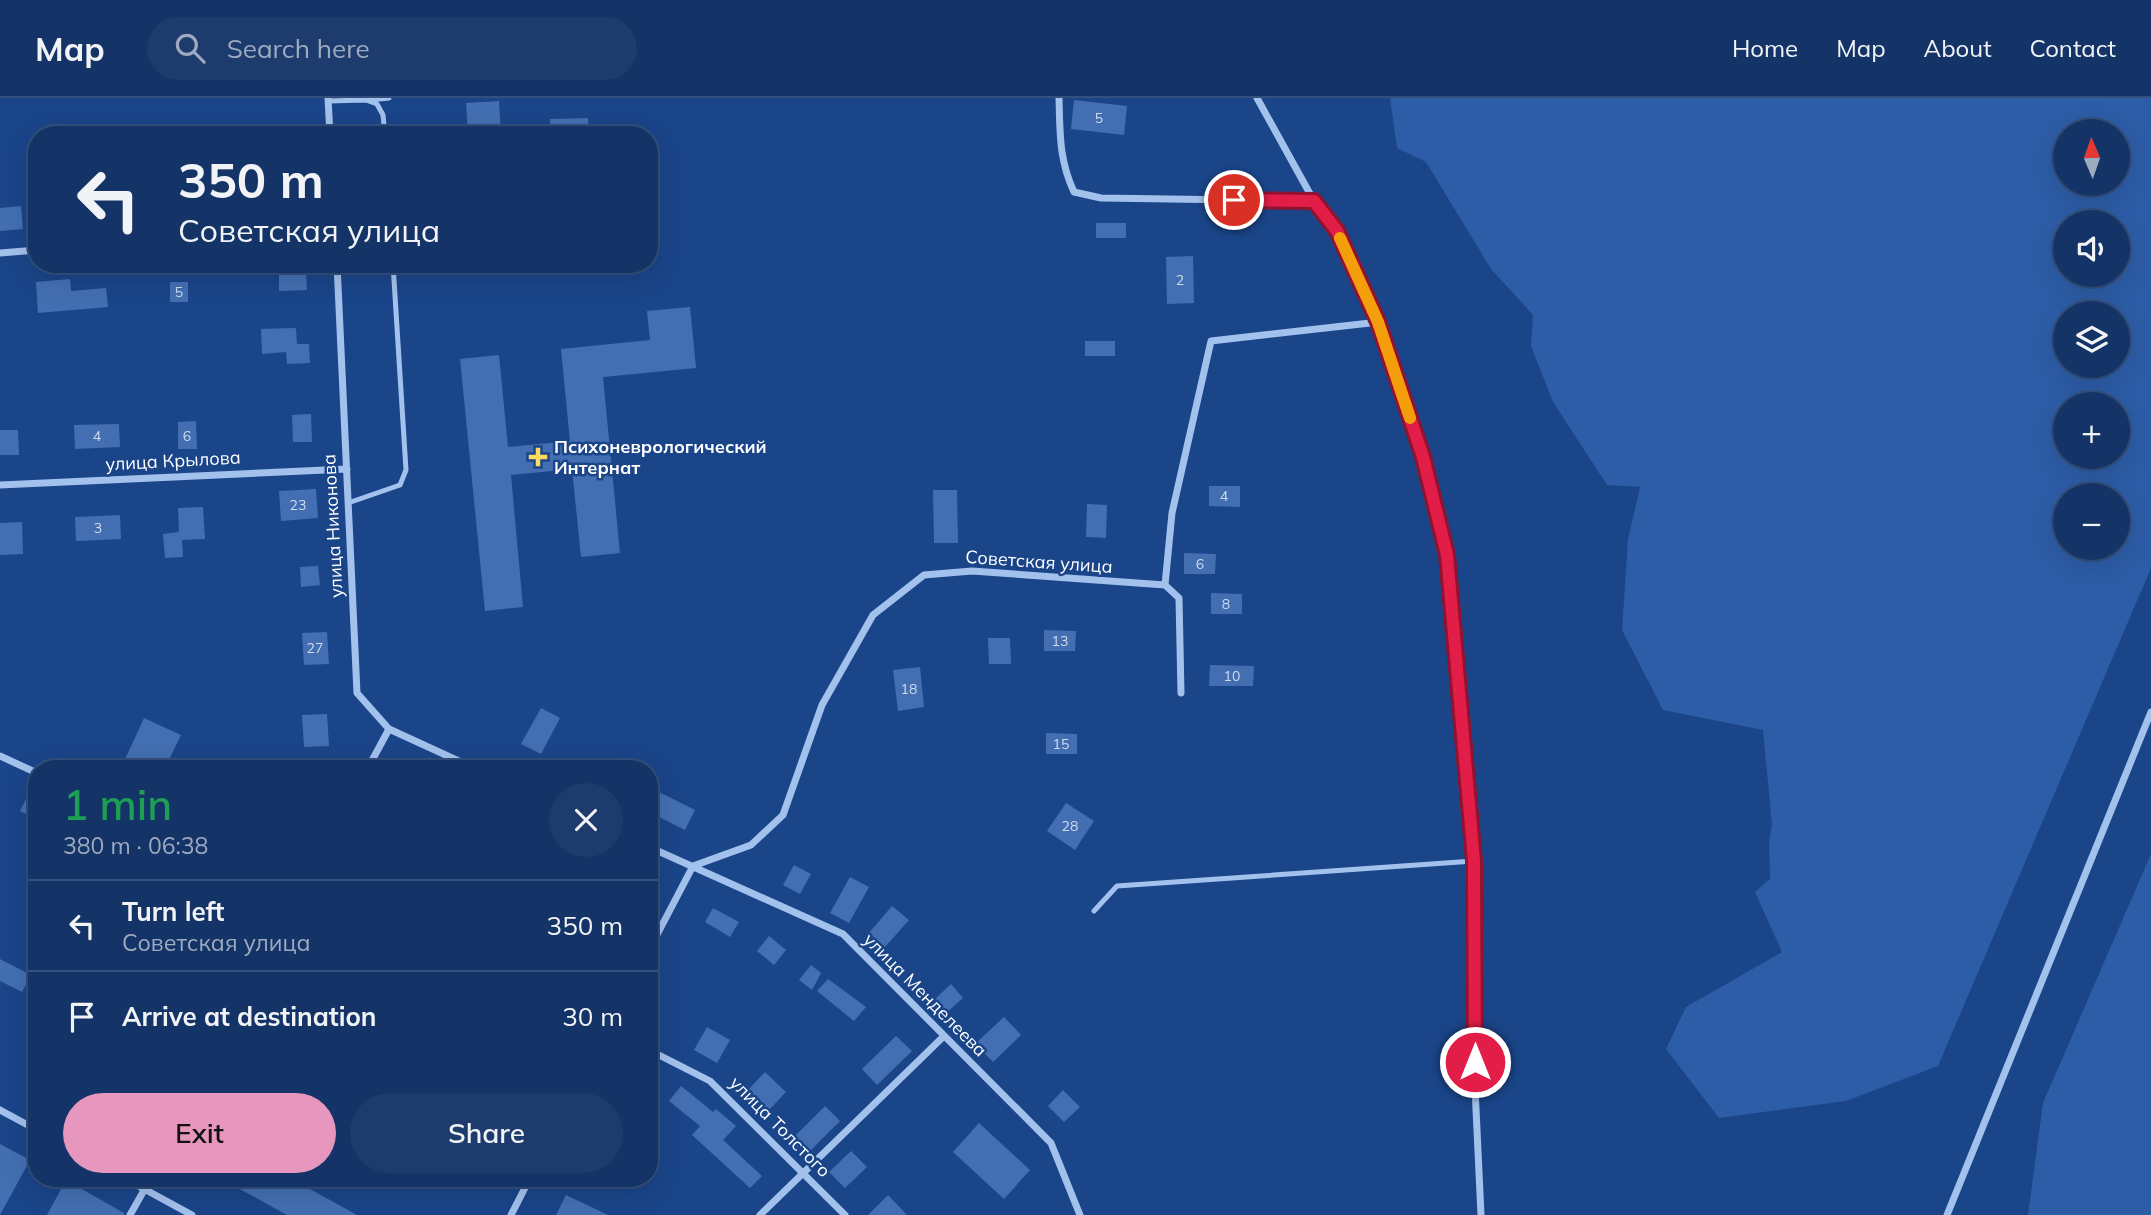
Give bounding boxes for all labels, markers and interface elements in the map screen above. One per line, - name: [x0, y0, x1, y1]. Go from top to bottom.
- search box: [147, 17, 637, 80]
- text: Map: [35, 28, 105, 69]
- icon: search: [171, 29, 209, 67]
- text: Search here: [227, 32, 370, 65]
- text: Home: [1732, 33, 1798, 63]
- text: Map: [1836, 33, 1886, 63]
- text: About: [1924, 33, 1992, 63]
- text: Contact: [2030, 33, 2116, 63]
- house number: 5: [1095, 109, 1103, 127]
- north arrow: [2053, 119, 2130, 196]
- map controls: [2053, 119, 2130, 560]
- text: 350 m: [178, 149, 324, 210]
- icon: left: [63, 154, 154, 245]
- pin: [1204, 170, 1264, 230]
- icon: arrive: [1215, 181, 1253, 219]
- text: Советская улица: [178, 210, 440, 250]
- button: sound: [2053, 210, 2130, 287]
- house number: 2: [1176, 271, 1184, 289]
- house number: 5: [175, 283, 183, 301]
- button: layers: [2053, 301, 2130, 378]
- button: +: [2053, 392, 2130, 469]
- house number: 4: [93, 427, 102, 445]
- house number: 6: [183, 427, 191, 445]
- place label: Психоневрологический Интернат: [554, 435, 767, 479]
- street label: улица Крылова: [105, 445, 241, 476]
- marker: Психоневрологический Интернат: [528, 447, 548, 467]
- street label: улица Никонова: [317, 453, 348, 599]
- button: −: [2053, 483, 2130, 560]
- house number: 4: [1220, 487, 1229, 505]
- house number: 23: [290, 496, 306, 514]
- house number: 3: [94, 519, 102, 537]
- street label: Советская улица: [965, 545, 1113, 578]
- house number: 6: [1196, 555, 1204, 573]
- house number: 8: [1222, 595, 1230, 613]
- house number: 13: [1052, 632, 1068, 650]
- house number: 27: [307, 639, 323, 657]
- house number: 10: [1224, 667, 1240, 685]
- house number: 18: [901, 680, 917, 698]
- house number: 15: [1053, 735, 1069, 753]
- text: 1 min: [63, 778, 172, 831]
- button: close: [549, 783, 623, 857]
- house number: 28: [1062, 817, 1078, 835]
- text: 380 m · 06:38: [63, 831, 208, 860]
- text: Turn left: [122, 895, 224, 928]
- icon: left: [63, 907, 101, 945]
- text: 350 m: [547, 909, 623, 942]
- text: Советская улица: [122, 928, 311, 957]
- street label: улица Менделеева: [859, 928, 992, 1061]
- icon: arrive: [63, 998, 101, 1036]
- text: Arrive at destination: [122, 1000, 377, 1033]
- text: 30 m: [562, 1000, 623, 1033]
- position arrow: [1438, 1025, 1512, 1099]
- street label: улица Толстого: [725, 1071, 836, 1182]
- button: Exit: [63, 1093, 336, 1173]
- button: Share: [350, 1093, 623, 1173]

